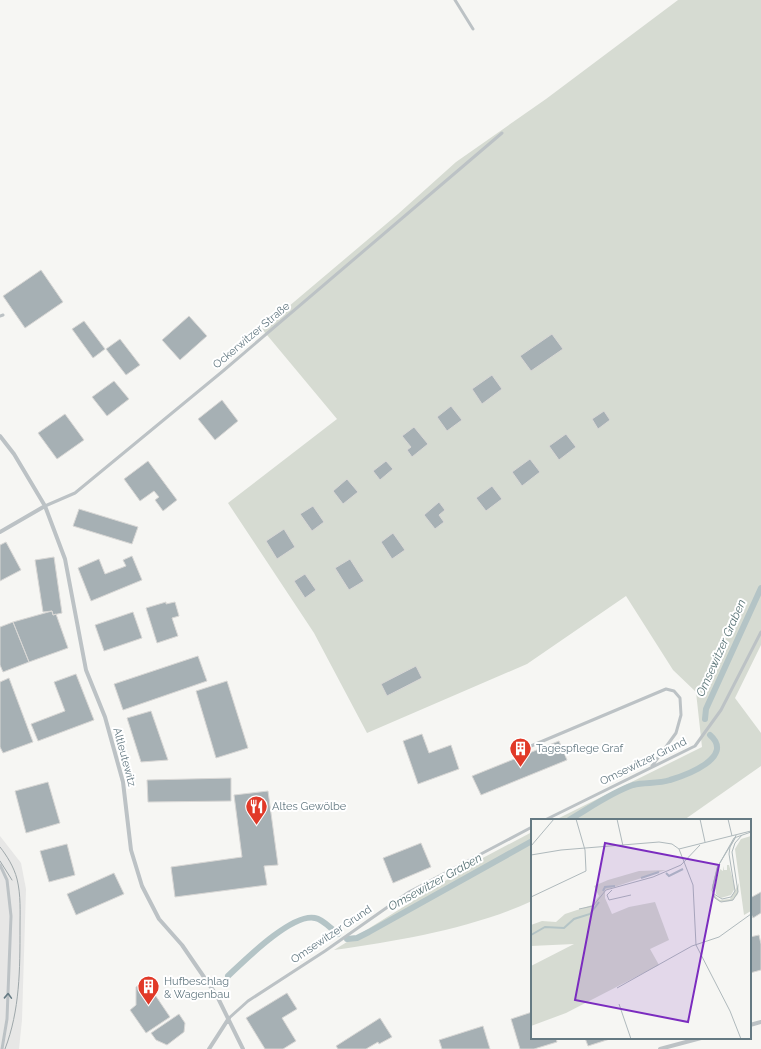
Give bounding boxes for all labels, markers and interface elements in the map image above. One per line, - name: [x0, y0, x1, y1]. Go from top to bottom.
- street label: Ockerwitzer Straße: [210, 299, 293, 371]
- water label: Omsewitzer Graben: [693, 597, 749, 699]
- street label: Altleutewitz: [110, 726, 139, 789]
- building icon: Tagespflege Graf: [507, 735, 533, 768]
- street label: Omsewitzer Grund: [598, 735, 689, 788]
- place label: Tagespflege Graf: [536, 742, 623, 755]
- restaurant icon: Altes Gewölbe: [243, 793, 269, 826]
- place label: Altes Gewölbe: [272, 800, 347, 813]
- inset map: [531, 819, 751, 1039]
- water label: Omsewitzer Graben: [386, 850, 485, 914]
- street label: Omsewitzer Grund: [288, 902, 374, 966]
- building icon: Hufbeschlag & Wagenbau: [135, 974, 161, 1007]
- place label: Hufbeschlag & Wagenbau: [164, 975, 230, 1001]
- one-way arrow: [3, 993, 12, 999]

